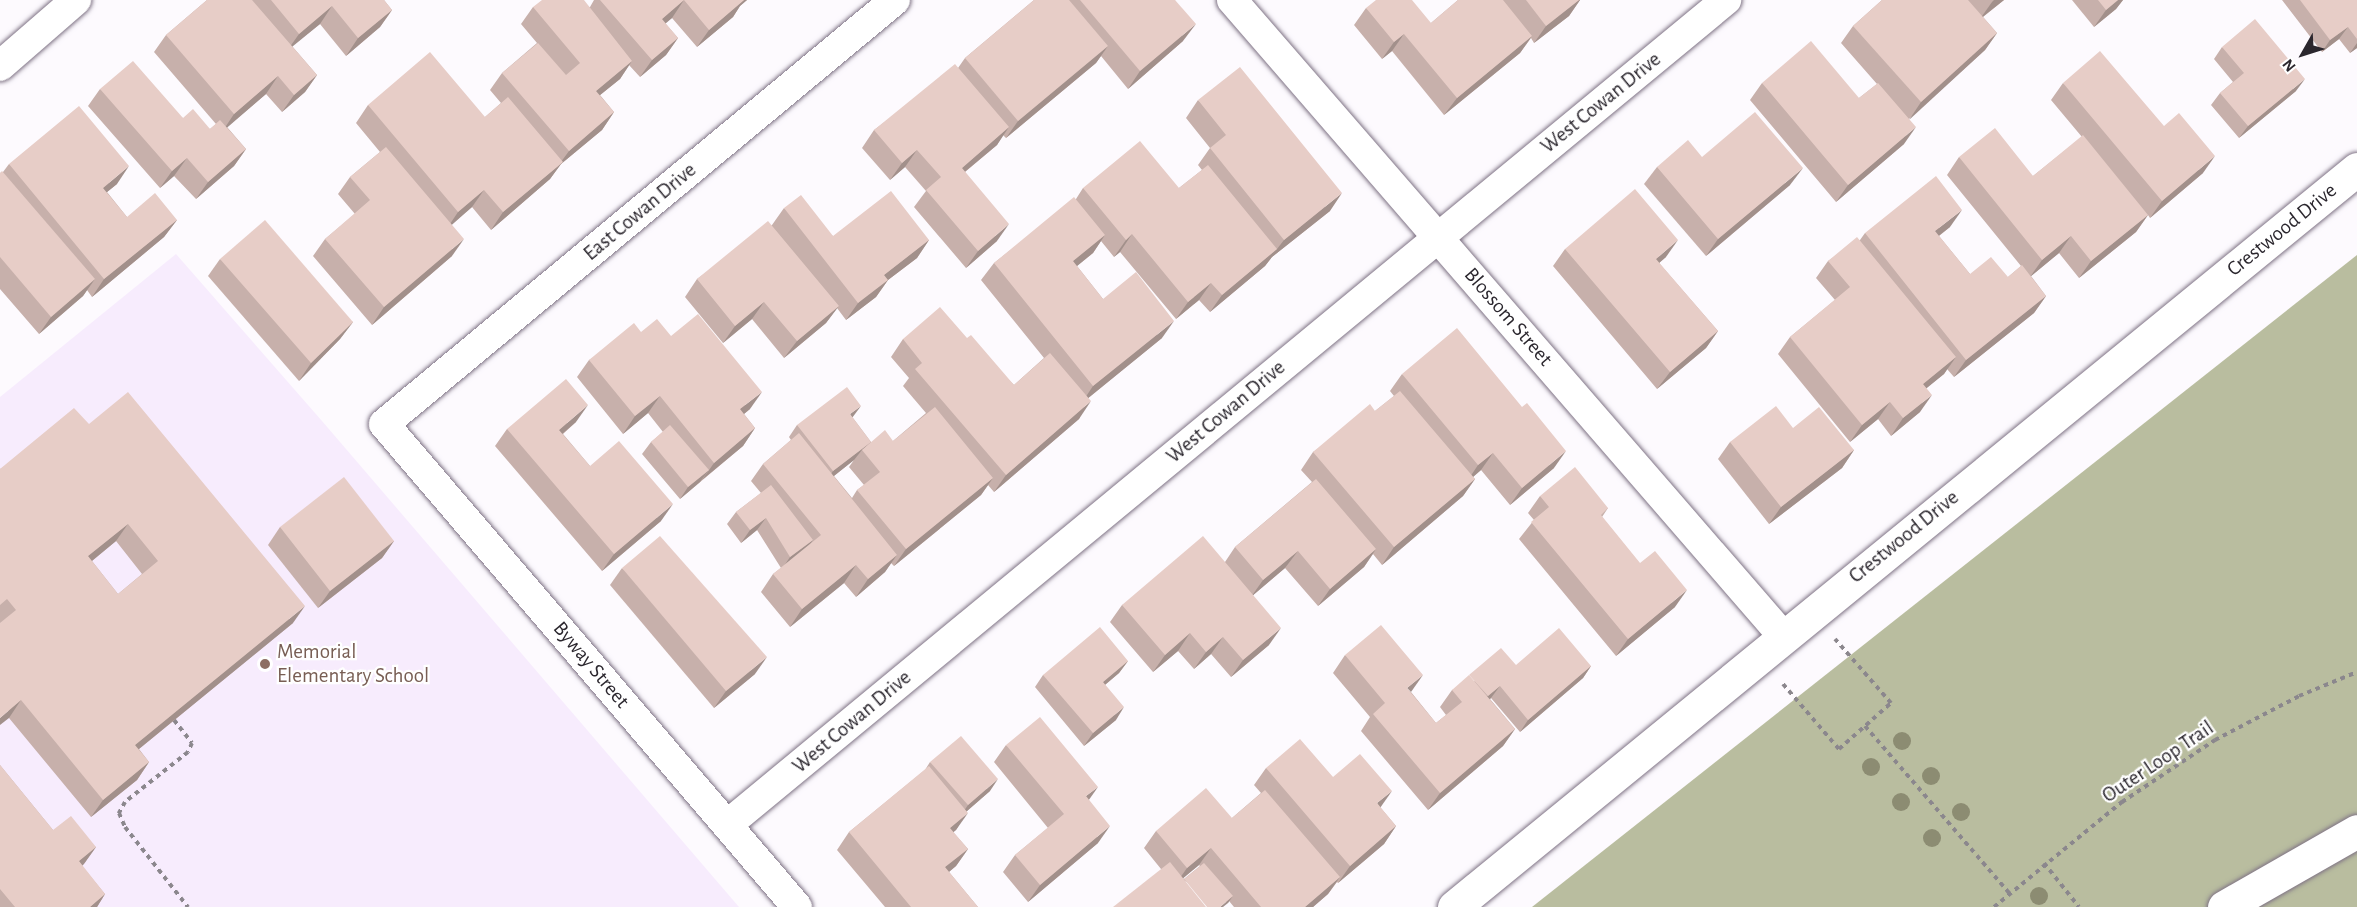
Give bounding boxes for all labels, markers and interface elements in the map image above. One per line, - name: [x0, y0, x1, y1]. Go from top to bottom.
- north arrow: [2273, 24, 2333, 84]
- street label: West Cowan Drive: [1536, 47, 1666, 159]
- text: N: [2279, 56, 2299, 75]
- street label: East Cowan Drive: [579, 158, 701, 266]
- street label: Crestwood Drive: [2222, 178, 2342, 282]
- street label: Blossom Street: [1458, 263, 1558, 371]
- street label: West Cowan Drive: [1162, 355, 1290, 469]
- street label: Crestwood Drive: [1844, 485, 1964, 589]
- street label: Byway Street: [547, 617, 635, 713]
- place label: Memorial Elementary School: [277, 639, 429, 689]
- marker: Memorial Elementary School: [258, 657, 272, 671]
- street label: West Cowan Drive: [788, 665, 916, 779]
- street label: Outer Loop Trail: [2097, 715, 2219, 809]

